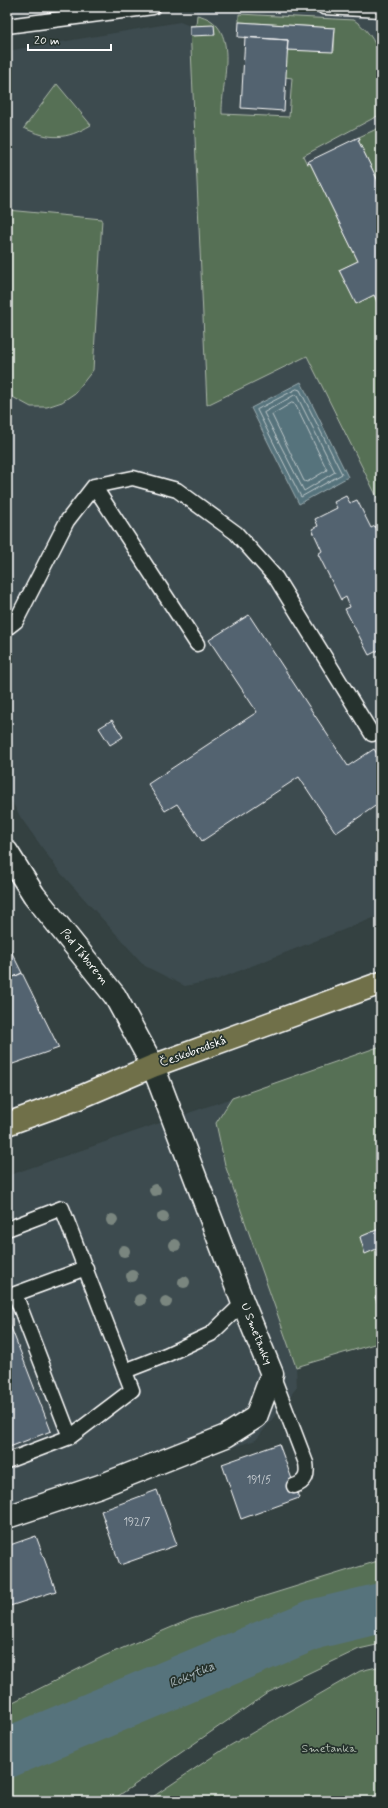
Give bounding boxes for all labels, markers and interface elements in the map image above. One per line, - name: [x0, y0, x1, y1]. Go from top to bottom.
- scale bar: [28, 26, 111, 52]
- text: 20 m: [34, 33, 60, 49]
- street label: Pod Táborem: [56, 925, 112, 989]
- street label: Českobrodská: [157, 1032, 229, 1071]
- street label: U Smetanky: [236, 1301, 276, 1367]
- house number: 191/5: [247, 1474, 271, 1487]
- house number: 192/7: [124, 1516, 150, 1529]
- water label: Rokytka: [167, 1658, 218, 1692]
- park label: Smetanka: [302, 1741, 357, 1757]

